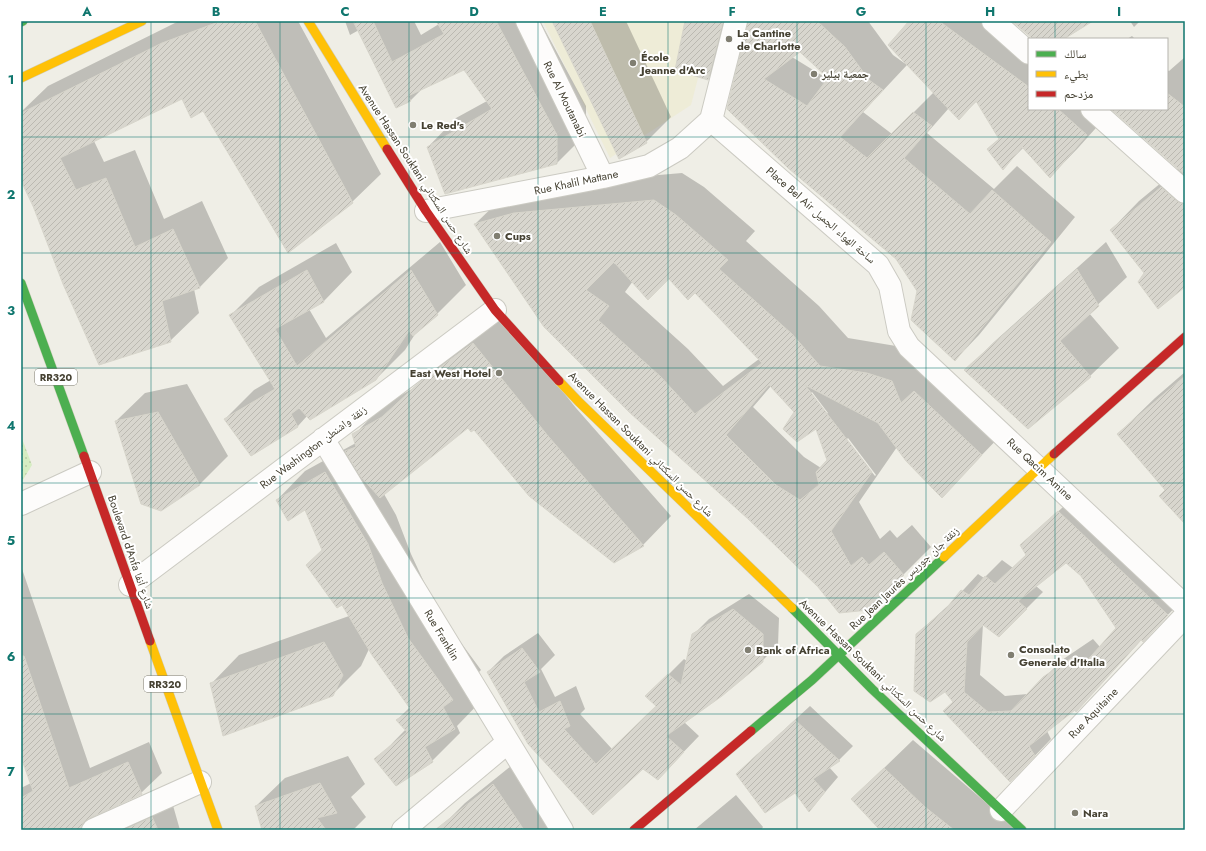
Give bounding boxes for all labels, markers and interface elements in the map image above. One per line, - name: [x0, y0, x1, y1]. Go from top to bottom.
- text: A: [81, 2, 92, 21]
- text: B: [212, 2, 221, 21]
- text: C: [340, 2, 350, 21]
- text: D: [469, 2, 479, 21]
- text: E: [599, 2, 607, 21]
- text: F: [728, 2, 736, 21]
- text: G: [856, 2, 867, 21]
- text: H: [985, 2, 995, 21]
- text: I: [1117, 2, 1121, 21]
- place label: La Cantine de Charlotte: [737, 25, 801, 54]
- marker: La Cantine de Charlotte: [724, 34, 734, 44]
- legend: [1028, 38, 1168, 110]
- text: سالك: [1064, 45, 1086, 63]
- place label: École Jeanne d'Arc: [639, 49, 706, 78]
- street label: Rue Al Moutanabi: [540, 58, 590, 140]
- marker: École Jeanne d'Arc: [628, 58, 638, 68]
- text: بطيء: [1064, 65, 1088, 84]
- place label: جمعية بيلير: [821, 66, 869, 82]
- marker: جمعية بيلير: [809, 69, 819, 79]
- text: 1: [8, 70, 14, 89]
- street label: Avenue Hassan Souktani شارع حسن السكتاني: [354, 81, 477, 257]
- text: مزدحم: [1064, 85, 1093, 103]
- place label: Le Red's: [421, 117, 464, 133]
- marker: Le Red's: [408, 120, 418, 130]
- street label: Place Bel Air ساحة الهواء الجميل: [763, 163, 879, 267]
- street label: Rue Khalil Mattane: [532, 165, 620, 199]
- text: 2: [7, 185, 15, 204]
- place label: Cups: [505, 228, 531, 244]
- marker: Cups: [492, 231, 502, 241]
- text: 3: [7, 301, 15, 320]
- place label: East West Hotel: [410, 365, 491, 381]
- marker: East West Hotel: [494, 368, 504, 378]
- street label: Avenue Hassan Souktani شارع حسن السكتاني: [564, 368, 717, 521]
- road number: RR320: [35, 369, 77, 385]
- street label: Rue Washington زنقة واشنطن: [256, 401, 370, 493]
- text: 4: [6, 416, 16, 435]
- street label: Rue Qacim Amine: [1003, 434, 1077, 504]
- street label: Boulevard d'Anfa شارع أنفا: [104, 493, 158, 611]
- street label: Rue Jean Jaurès زنقة جان جوريس: [846, 523, 962, 633]
- text: 5: [7, 531, 15, 550]
- street label: Avenue Hassan Souktani شارع حسن السكتاني: [795, 595, 950, 746]
- street label: Rue Franklin: [420, 606, 464, 664]
- place label: Consolato Generale d'Italia: [1019, 641, 1105, 670]
- place label: Bank of Africa: [756, 642, 830, 658]
- marker: Bank of Africa: [743, 645, 753, 655]
- text: 6: [7, 647, 16, 666]
- marker: Consolato Generale d'Italia: [1006, 650, 1016, 660]
- road number: RR320: [144, 676, 186, 692]
- street label: Rue Aquitaine: [1065, 684, 1122, 742]
- text: 7: [7, 762, 15, 781]
- place label: Nara: [1083, 805, 1108, 821]
- marker: Nara: [1070, 808, 1080, 818]

